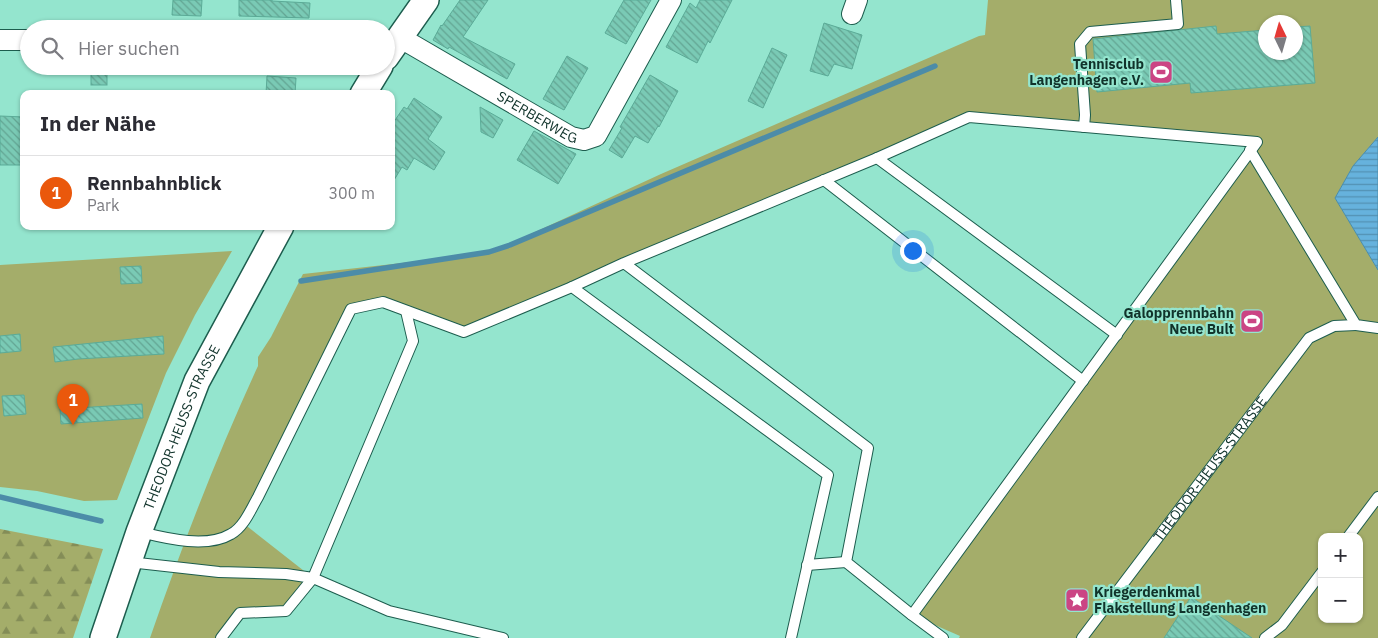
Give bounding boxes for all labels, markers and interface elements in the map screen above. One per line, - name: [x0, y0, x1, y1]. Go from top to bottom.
- north arrow: [1258, 15, 1303, 60]
- search box: [20, 20, 395, 75]
- icon: search: [38, 34, 66, 62]
- text: Hier suchen: [78, 36, 180, 60]
- place label: Tennisclub Langenhagen e.V.: [1029, 55, 1144, 89]
- sports icon: Tennisclub Langenhagen e.V.: [1148, 59, 1174, 85]
- street label: SPERBERWEG: [494, 87, 579, 147]
- text: In der Nähe: [40, 109, 156, 137]
- text: Rennbahnblick: [87, 171, 221, 195]
- text: 1: [51, 183, 61, 203]
- text: 300 m: [328, 183, 375, 203]
- text: Park: [87, 195, 119, 215]
- your location: [900, 238, 926, 264]
- place label: Galopprennbahn Neue Bult: [1123, 304, 1234, 338]
- sports icon: Galopprennbahn Neue Bult: [1239, 308, 1265, 334]
- street label: THEODOR-HEUSS-STRASSE: [139, 342, 224, 512]
- pin: 1: [57, 384, 89, 425]
- street label: THEODOR-HEUSS-STRASSE: [1149, 393, 1271, 545]
- map controls: [1318, 533, 1363, 623]
- button: +: [1318, 533, 1363, 578]
- button: −: [1318, 578, 1363, 623]
- place label: Kriegerdenkmal Flakstellung Langenhagen: [1094, 583, 1266, 617]
- place icon: Kriegerdenkmal Flakstellung Langenhagen: [1064, 587, 1090, 613]

